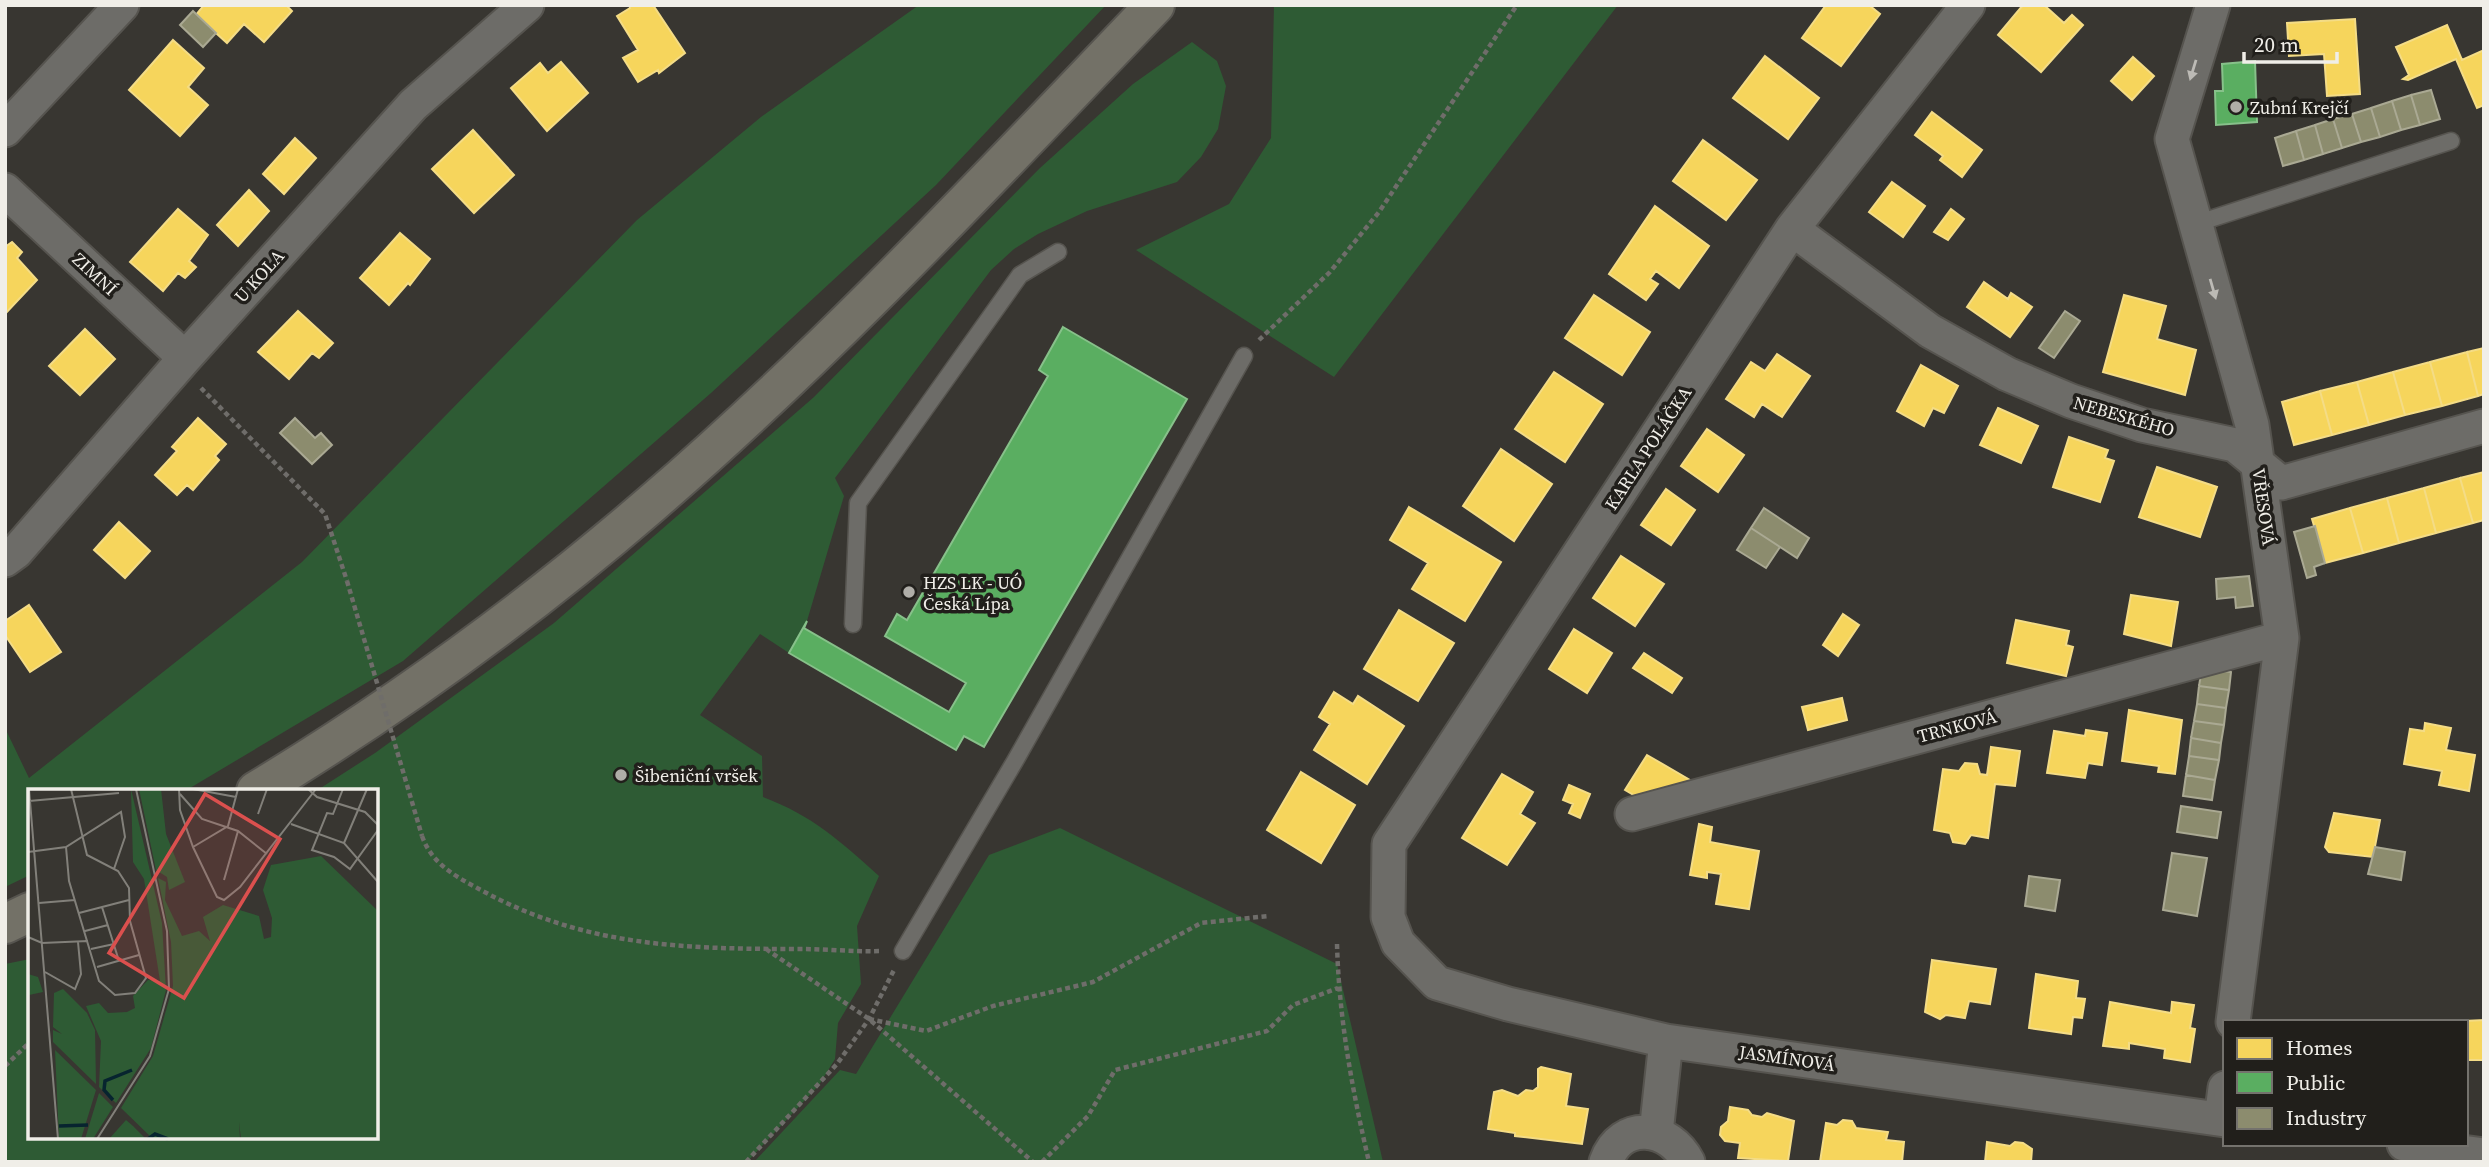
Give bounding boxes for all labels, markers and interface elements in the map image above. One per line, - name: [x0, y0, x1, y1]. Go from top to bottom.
- scale bar: [2244, 21, 2337, 65]
- text: 20 m: [2254, 30, 2299, 59]
- one-way arrow: [2188, 60, 2198, 81]
- place label: Zubní Krejčí: [2250, 95, 2349, 120]
- marker: Zubní Krejčí: [2228, 99, 2244, 115]
- street label: U KOLA: [228, 244, 290, 308]
- street label: ZIMNÍ: [67, 247, 123, 301]
- one-way arrow: [2209, 279, 2219, 300]
- street label: KARLA POLÁČKA: [1599, 381, 1697, 515]
- street label: NEBESKÉHO: [2071, 390, 2177, 442]
- street label: VŘESOVÁ: [2246, 467, 2282, 547]
- place label: HZS LK - UÓ Česká Lípa: [923, 570, 1022, 616]
- marker: HZS LK - UÓ Česká Lípa: [901, 584, 917, 600]
- street label: TRNKOVÁ: [1915, 703, 1999, 749]
- place label: Šibeniční vršek: [635, 763, 758, 788]
- marker: Šibeniční vršek: [613, 767, 629, 783]
- inset map: [28, 789, 378, 1139]
- legend: [2223, 1020, 2468, 1146]
- text: Homes: [2286, 1033, 2352, 1062]
- street label: JASMÍNOVÁ: [1736, 1039, 1837, 1077]
- text: Public: [2286, 1068, 2345, 1097]
- text: Industry: [2286, 1103, 2366, 1132]

